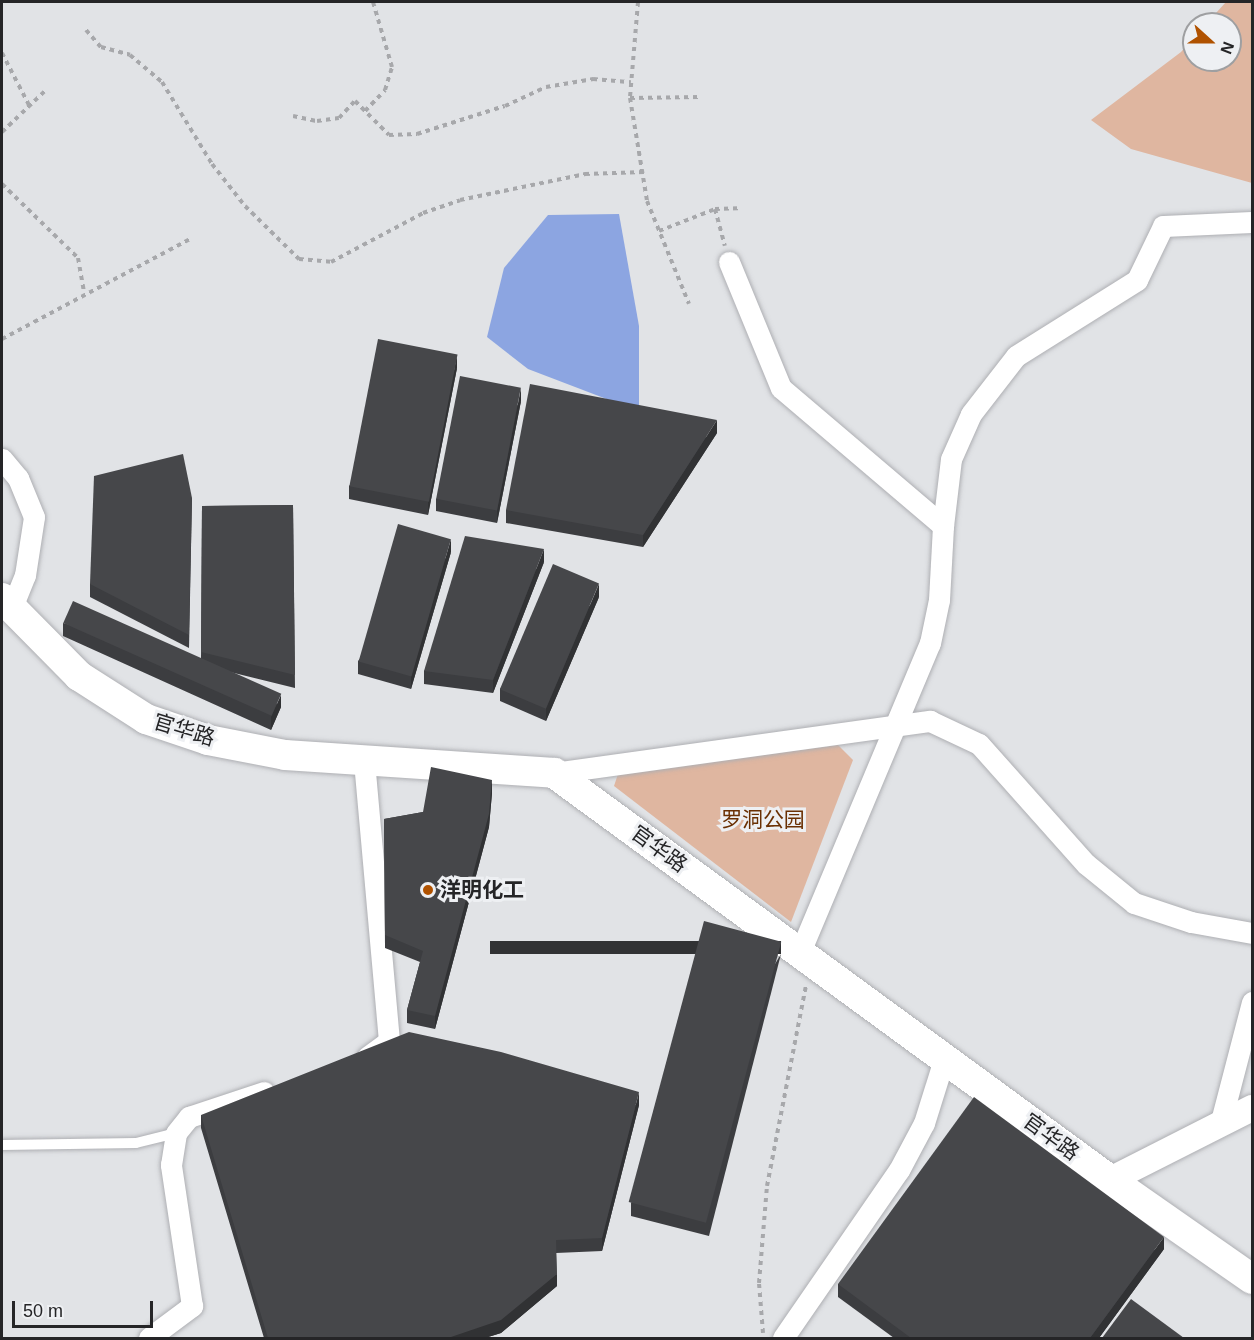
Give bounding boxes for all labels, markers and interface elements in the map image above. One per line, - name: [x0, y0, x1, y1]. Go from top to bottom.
- north arrow: [1182, 12, 1242, 72]
- text: N: [1217, 39, 1237, 56]
- street label: 官华路: [150, 709, 218, 751]
- park label: 罗洞公园: [721, 807, 805, 833]
- street label: 官华路: [626, 820, 692, 878]
- place label: 洋明化工: [440, 877, 524, 903]
- marker: 洋明化工: [421, 883, 435, 897]
- street label: 官华路: [1018, 1108, 1084, 1166]
- scale bar: [15, 1289, 156, 1327]
- text: 50 m: [23, 1301, 63, 1321]

